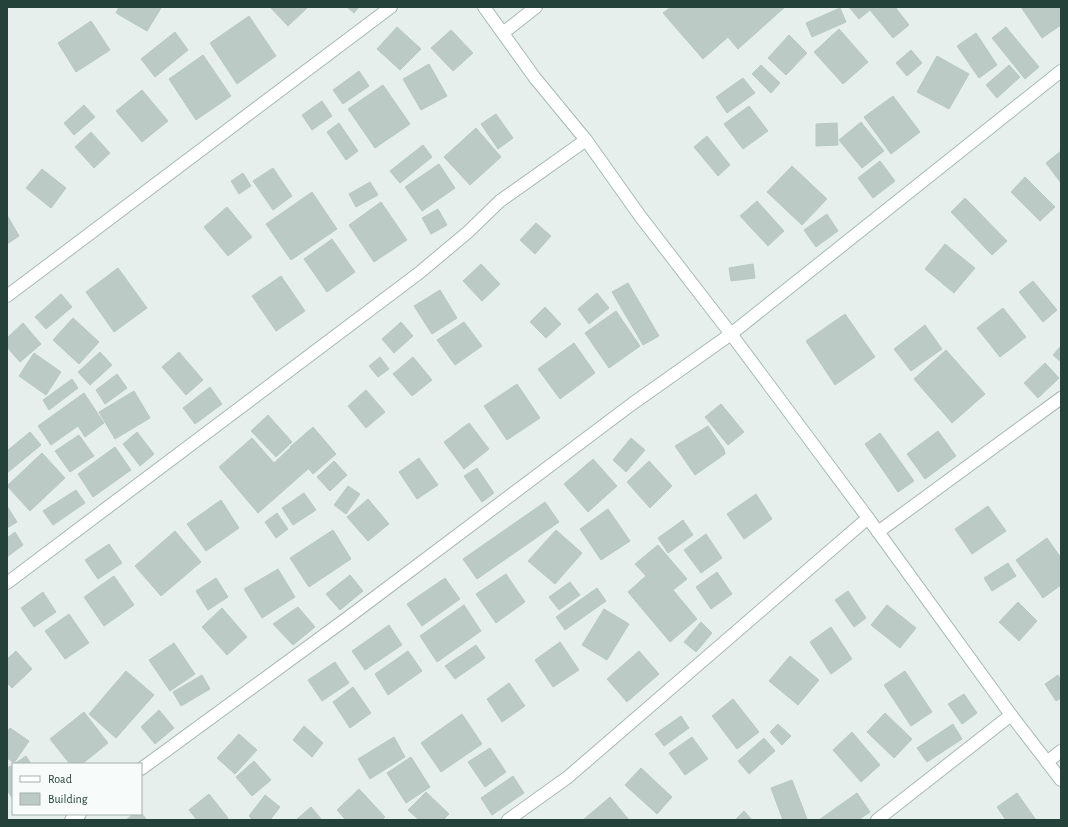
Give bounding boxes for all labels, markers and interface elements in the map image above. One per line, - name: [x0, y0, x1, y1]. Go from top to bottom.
- legend: [12, 763, 142, 815]
- text: Road: [48, 773, 72, 785]
- text: Building: [48, 793, 88, 805]

